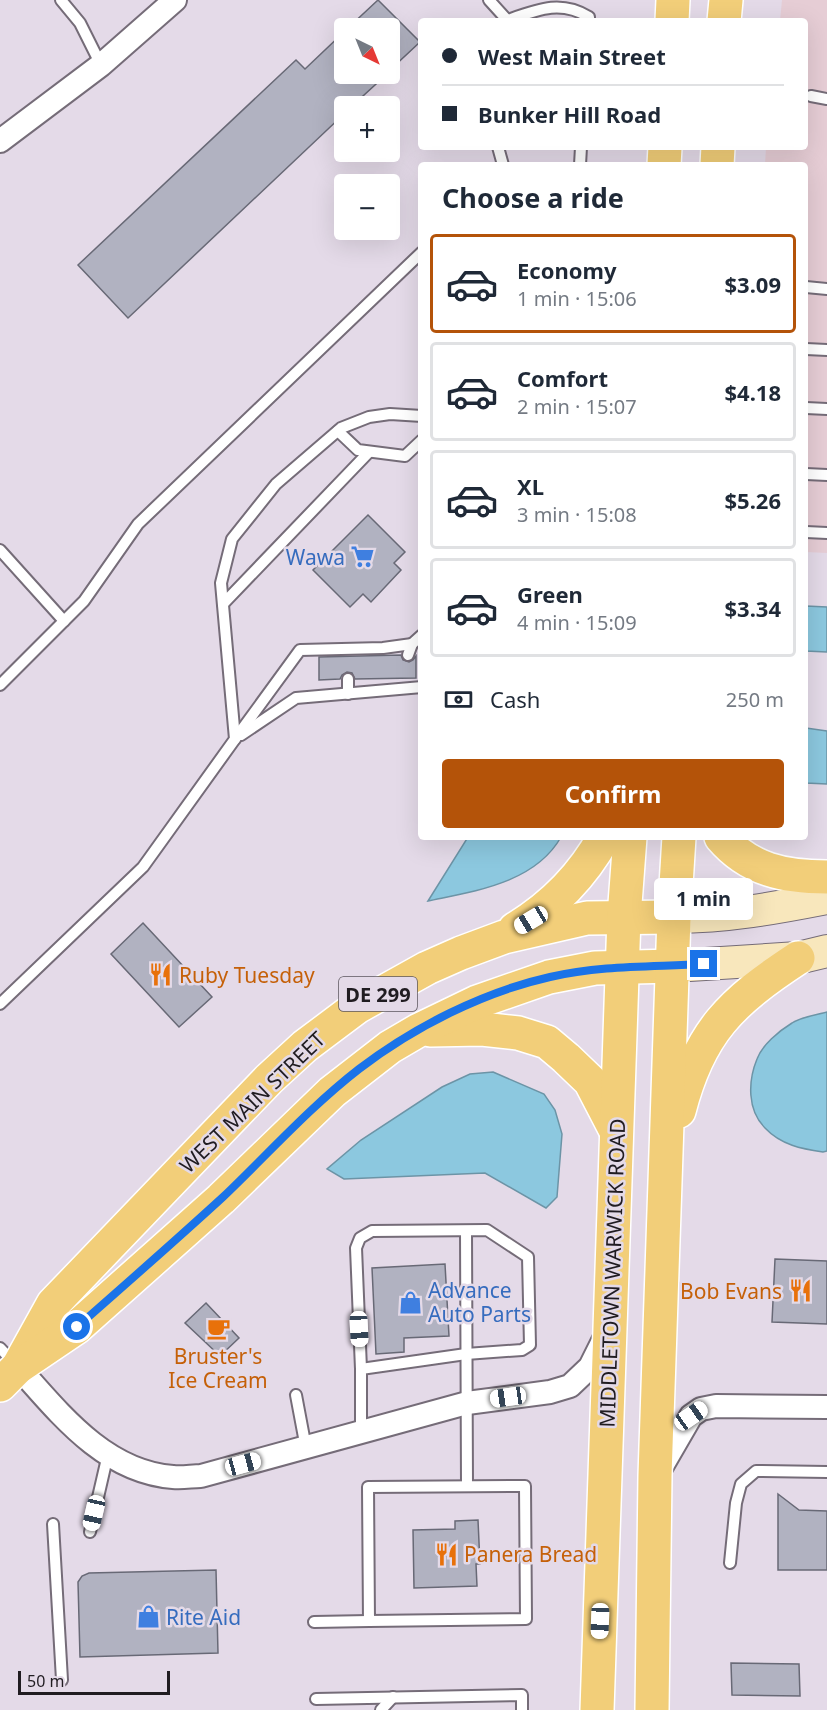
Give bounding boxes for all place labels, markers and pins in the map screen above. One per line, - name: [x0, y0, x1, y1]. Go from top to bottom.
- place label: Wawa: [286, 543, 345, 571]
- supermarket icon: Wawa: [350, 544, 376, 570]
- place label: Ruby Tuesday: [179, 961, 315, 989]
- restaurant icon: Ruby Tuesday: [148, 962, 174, 988]
- place label: Advance Auto Parts: [428, 1276, 531, 1328]
- place label: Bob Evans: [680, 1277, 782, 1305]
- restaurant icon: Bob Evans: [787, 1278, 813, 1304]
- shop icon: Advance Auto Parts: [397, 1289, 423, 1315]
- cafe icon: Bruster's Ice Cream: [205, 1315, 231, 1341]
- place label: Bruster's Ice Cream: [168, 1342, 268, 1394]
- place label: Panera Bread: [464, 1540, 597, 1568]
- restaurant icon: Panera Bread: [433, 1541, 459, 1567]
- place label: Rite Aid: [166, 1603, 241, 1631]
- shop icon: Rite Aid: [135, 1604, 161, 1630]

